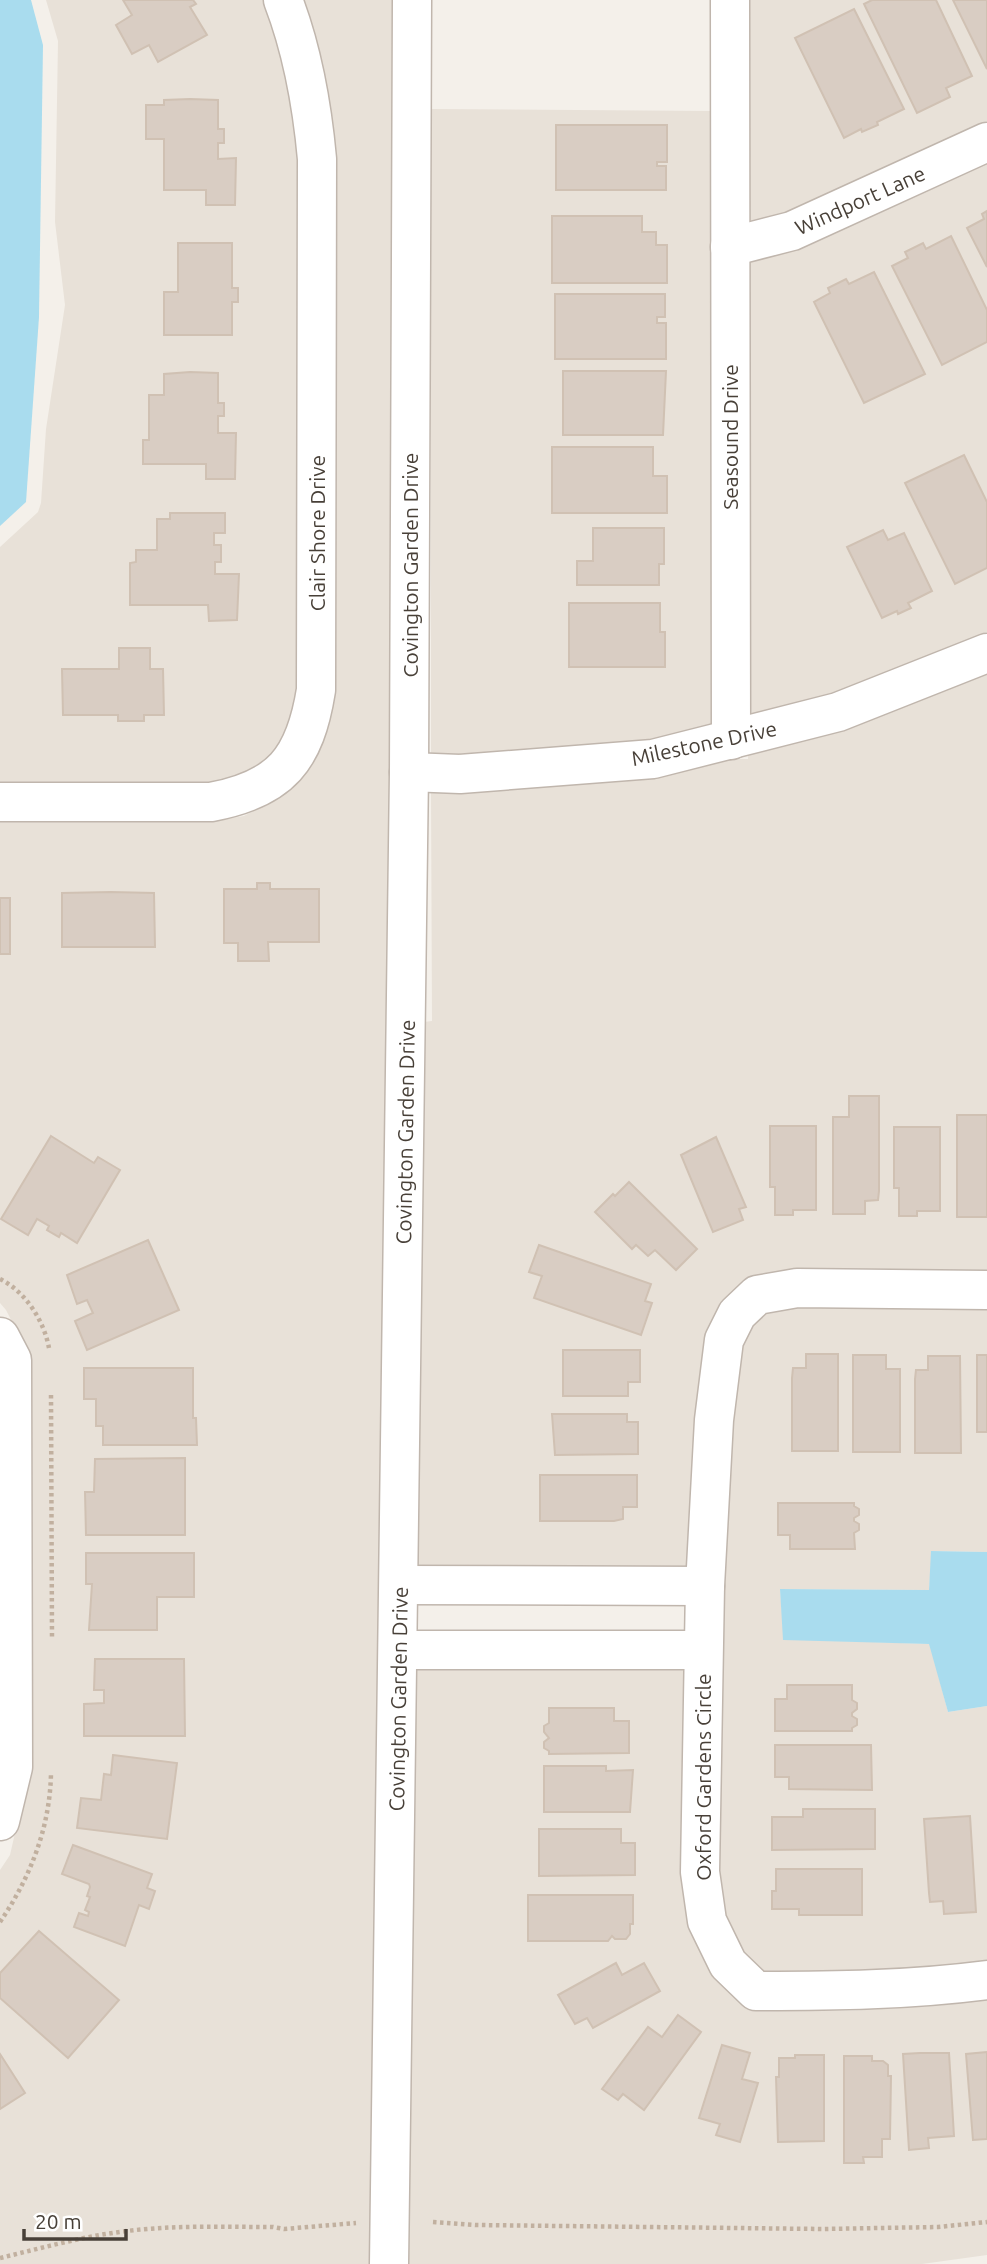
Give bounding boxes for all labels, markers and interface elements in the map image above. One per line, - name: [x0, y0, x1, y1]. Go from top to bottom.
- street label: Windport Lane: [791, 161, 929, 239]
- street label: Seasound Drive: [718, 364, 742, 510]
- street label: Covington Garden Drive: [398, 453, 422, 677]
- street label: Clair Shore Drive: [305, 455, 329, 611]
- street label: Milestone Drive: [629, 716, 779, 770]
- street label: Covington Garden Drive: [391, 1019, 419, 1245]
- street label: Covington Garden Drive: [384, 1586, 412, 1812]
- street label: Oxford Gardens Circle: [691, 1673, 715, 1881]
- scale bar: [24, 2198, 126, 2242]
- text: 20 m: [35, 2209, 82, 2233]

